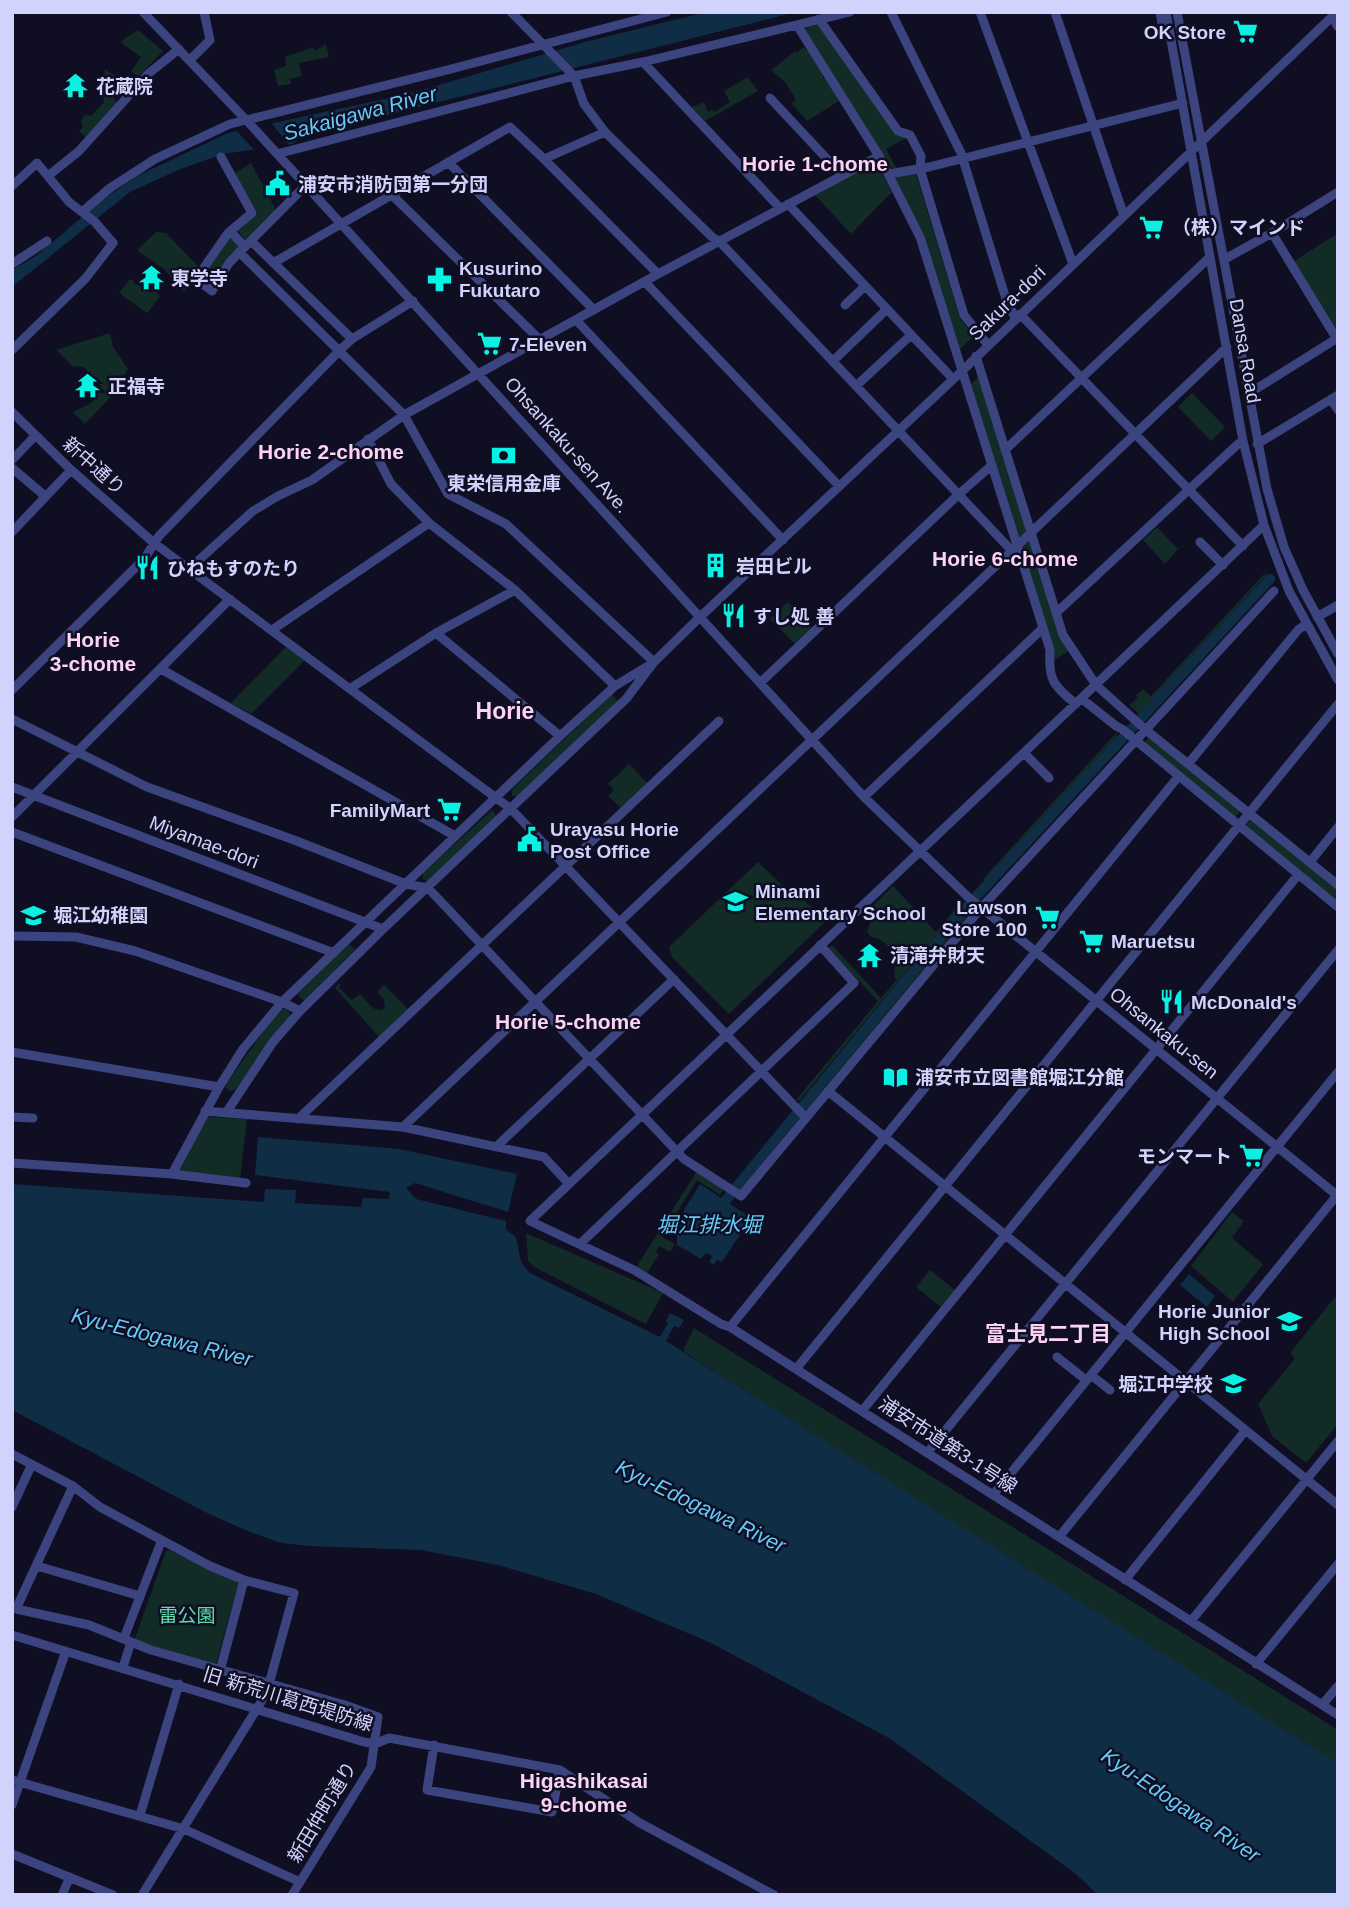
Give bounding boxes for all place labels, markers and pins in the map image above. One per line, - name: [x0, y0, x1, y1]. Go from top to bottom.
- supermarket icon: OK Store: [1232, 18, 1260, 46]
- place label: OK Store: [1144, 22, 1226, 43]
- temple icon: 花蔵院: [62, 72, 90, 100]
- place label: 花蔵院: [96, 76, 153, 97]
- public building icon: 浦安市消防団第一分団: [264, 170, 292, 198]
- place label: 浦安市消防団第一分団: [298, 174, 488, 195]
- supermarket icon: （株）マインド: [1138, 213, 1166, 241]
- place label: （株）マインド: [1172, 217, 1305, 238]
- place label: Kusurino Fukutaro: [459, 258, 542, 301]
- temple icon: 東学寺: [137, 264, 165, 292]
- pharmacy icon: Kusurino Fukutaro: [425, 265, 453, 293]
- place label: 東学寺: [171, 268, 228, 289]
- supermarket icon: 7-Eleven: [475, 330, 503, 358]
- place label: 7-Eleven: [509, 334, 587, 355]
- temple icon: 正福寺: [74, 372, 102, 400]
- place label: 正福寺: [108, 376, 165, 397]
- bank icon: 東栄信用金庫: [490, 441, 518, 469]
- place label: 東栄信用金庫: [447, 473, 561, 494]
- building icon: 岩田ビル: [702, 552, 730, 580]
- restaurant icon: ひねもすのたり: [133, 554, 161, 582]
- place label: 岩田ビル: [736, 556, 812, 577]
- place label: ひねもすのたり: [167, 558, 300, 579]
- restaurant icon: すし処 善: [719, 602, 747, 630]
- place label: すし処 善: [753, 606, 834, 627]
- supermarket icon: FamilyMart: [436, 796, 464, 824]
- place label: FamilyMart: [330, 800, 431, 821]
- place label: Urayasu Horie Post Office: [550, 819, 679, 862]
- public building icon: Urayasu Horie Post Office: [516, 826, 544, 854]
- place label: Minami Elementary School: [755, 881, 926, 924]
- school or university icon: Minami Elementary School: [721, 888, 749, 916]
- place label: Lawson Store 100: [941, 897, 1027, 940]
- school or university icon: 堀江幼稚園: [19, 901, 47, 929]
- supermarket icon: Lawson Store 100: [1033, 904, 1061, 932]
- place label: 堀江幼稚園: [53, 905, 148, 926]
- supermarket icon: Maruetsu: [1077, 927, 1105, 955]
- place label: Maruetsu: [1111, 931, 1195, 952]
- temple icon: 清滝弁財天: [856, 941, 884, 969]
- place label: 清滝弁財天: [890, 945, 985, 966]
- restaurant icon: McDonald's: [1157, 988, 1185, 1016]
- place label: McDonald's: [1191, 992, 1297, 1013]
- library icon: 浦安市立図書館堀江分館: [881, 1063, 909, 1091]
- place label: 浦安市立図書館堀江分館: [915, 1067, 1124, 1088]
- supermarket icon: モンマート: [1238, 1142, 1266, 1170]
- place label: モンマート: [1137, 1146, 1232, 1167]
- place label: Horie Junior High School: [1158, 1301, 1271, 1344]
- school or university icon: Horie Junior High School: [1276, 1308, 1304, 1336]
- school or university icon: 堀江中学校: [1219, 1370, 1247, 1398]
- place label: 堀江中学校: [1118, 1374, 1213, 1395]

